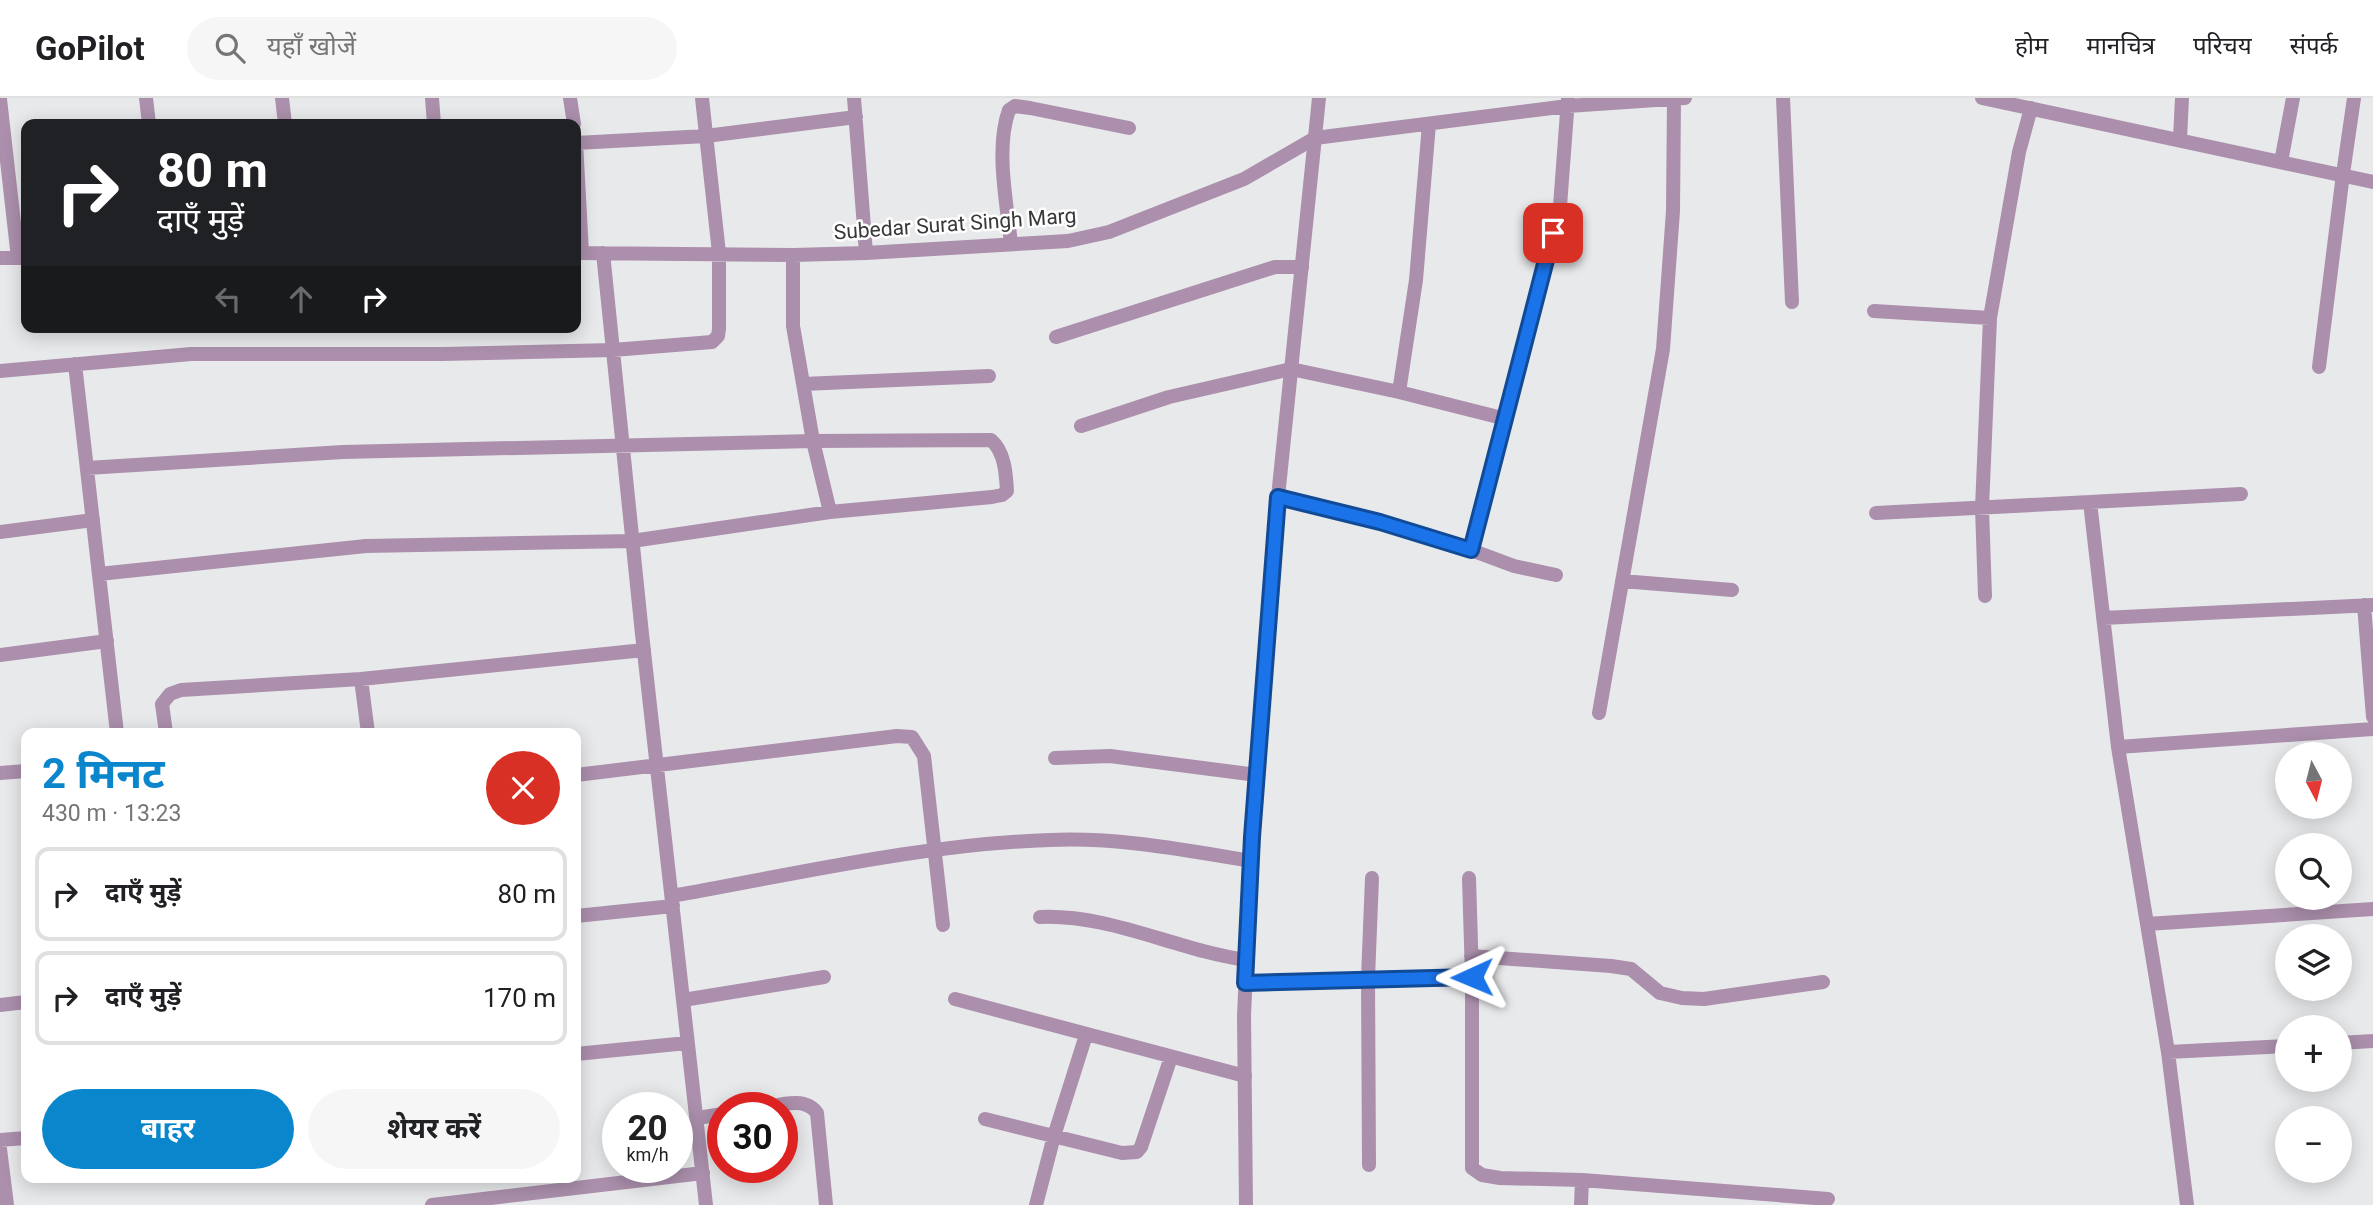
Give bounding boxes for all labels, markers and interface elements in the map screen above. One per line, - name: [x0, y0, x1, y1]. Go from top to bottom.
- search box: [187, 17, 677, 80]
- text: GoPilot: [35, 29, 145, 68]
- icon: search: [211, 29, 249, 67]
- text: यहाँ खोजें: [267, 31, 356, 61]
- text: होम: [2015, 32, 2048, 60]
- text: मानचित्र: [2086, 32, 2155, 60]
- text: परिचय: [2193, 32, 2252, 60]
- text: संपर्क: [2290, 32, 2338, 60]
- text: 80 m: [157, 142, 268, 199]
- icon: right: [42, 147, 133, 238]
- text: दाएँ मुड़ें: [157, 201, 244, 239]
- pin: [1523, 203, 1583, 263]
- street label: Subedar Surat Singh Marg: [833, 204, 1077, 244]
- icon: arrive: [1534, 214, 1572, 252]
- icon: left: [209, 280, 247, 318]
- icon: ahead: [282, 280, 320, 318]
- icon: right: [355, 280, 393, 318]
- north arrow: [2275, 742, 2352, 819]
- map controls: [2275, 742, 2352, 1183]
- text: 2 मिनट: [42, 749, 165, 798]
- button: close: [486, 751, 560, 825]
- text: 430 m · 13:23: [42, 800, 181, 827]
- button: search: [2275, 833, 2352, 910]
- icon: right: [46, 875, 84, 913]
- text: दाएँ मुड़ें: [105, 877, 181, 907]
- text: 80 m: [498, 879, 556, 909]
- button: layers: [2275, 924, 2352, 1001]
- position arrow: [1435, 940, 1509, 1014]
- icon: right: [46, 979, 84, 1017]
- text: दाएँ मुड़ें: [105, 981, 181, 1011]
- text: 170 m: [483, 983, 556, 1013]
- button: +: [2275, 1015, 2352, 1092]
- button: बाहर: [42, 1089, 294, 1169]
- button: शेयर करें: [308, 1089, 560, 1169]
- speed limit sign: 30: [707, 1092, 798, 1183]
- button: −: [2275, 1106, 2352, 1183]
- text: 20: [627, 1108, 668, 1149]
- text: km/h: [626, 1144, 669, 1165]

